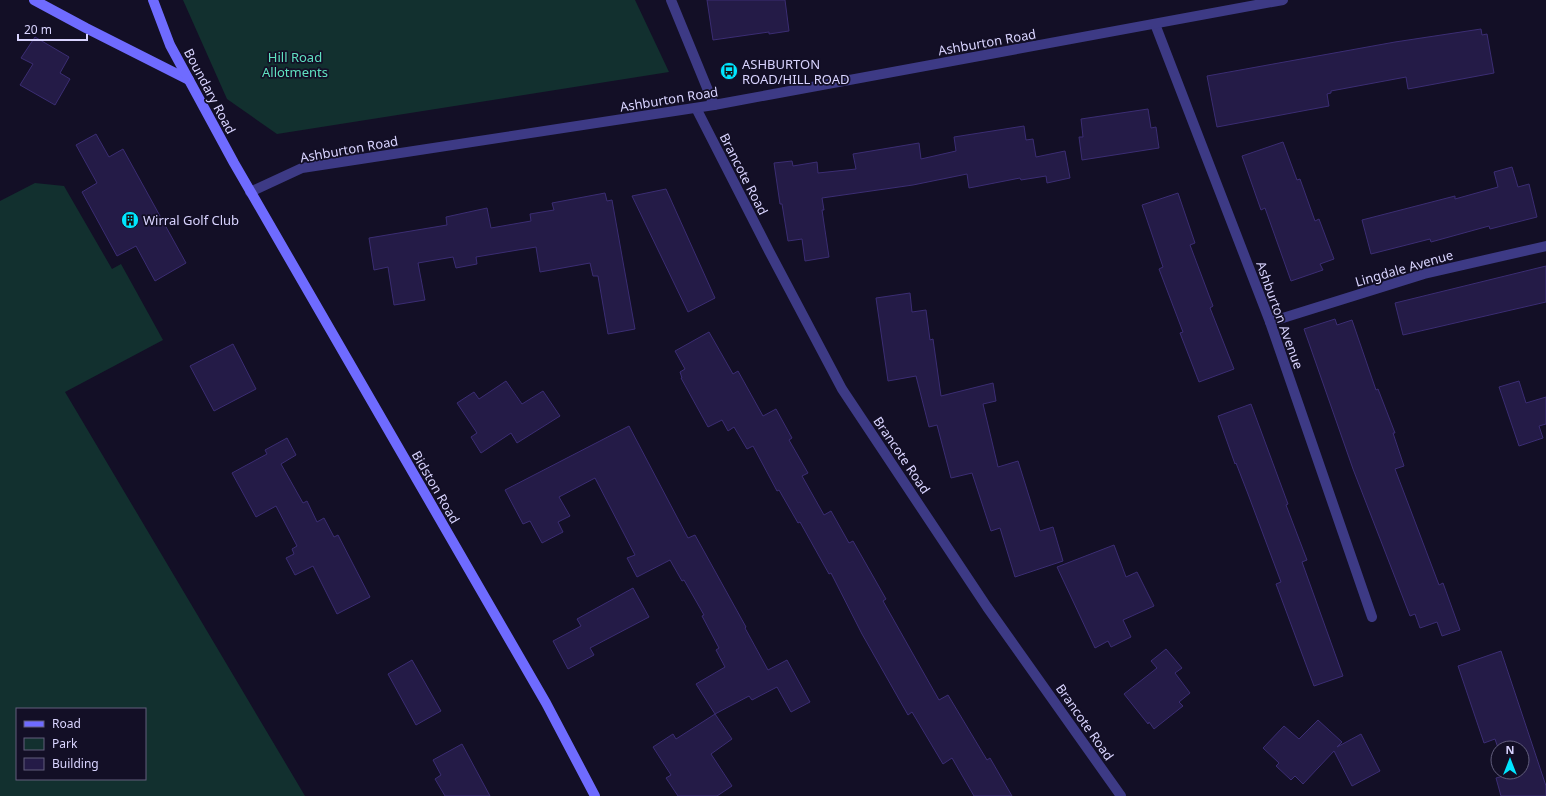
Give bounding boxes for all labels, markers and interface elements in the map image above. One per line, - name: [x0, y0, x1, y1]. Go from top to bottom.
- scale bar: [18, 16, 87, 42]
- text: 20 m: [24, 21, 52, 38]
- street label: Ashburton Road: [937, 25, 1037, 59]
- street label: Boundary Road: [180, 45, 240, 137]
- park label: Hill Road Allotments: [262, 48, 328, 81]
- place label: ASHBURTON ROAD/HILL ROAD: [742, 55, 849, 88]
- bus stop icon: ASHBURTON ROAD/HILL ROAD: [719, 61, 739, 81]
- street label: Ashburton Road: [619, 82, 719, 116]
- street label: Brancote Road: [716, 130, 772, 218]
- street label: Ashburton Road: [299, 132, 399, 166]
- building icon: Wirral Golf Club: [120, 210, 140, 230]
- place label: Wirral Golf Club: [143, 211, 239, 229]
- street label: Lingdale Avenue: [1353, 245, 1455, 291]
- street label: Ashburton Avenue: [1252, 259, 1308, 371]
- street label: Brancote Road: [869, 413, 935, 497]
- street label: Bidston Road: [408, 447, 464, 527]
- street label: Brancote Road: [1052, 680, 1118, 764]
- legend: [16, 708, 146, 780]
- text: Road: [52, 715, 81, 732]
- text: Park: [52, 735, 78, 752]
- north arrow: [1490, 740, 1530, 780]
- text: N: [1506, 742, 1514, 757]
- text: Building: [52, 755, 99, 772]

